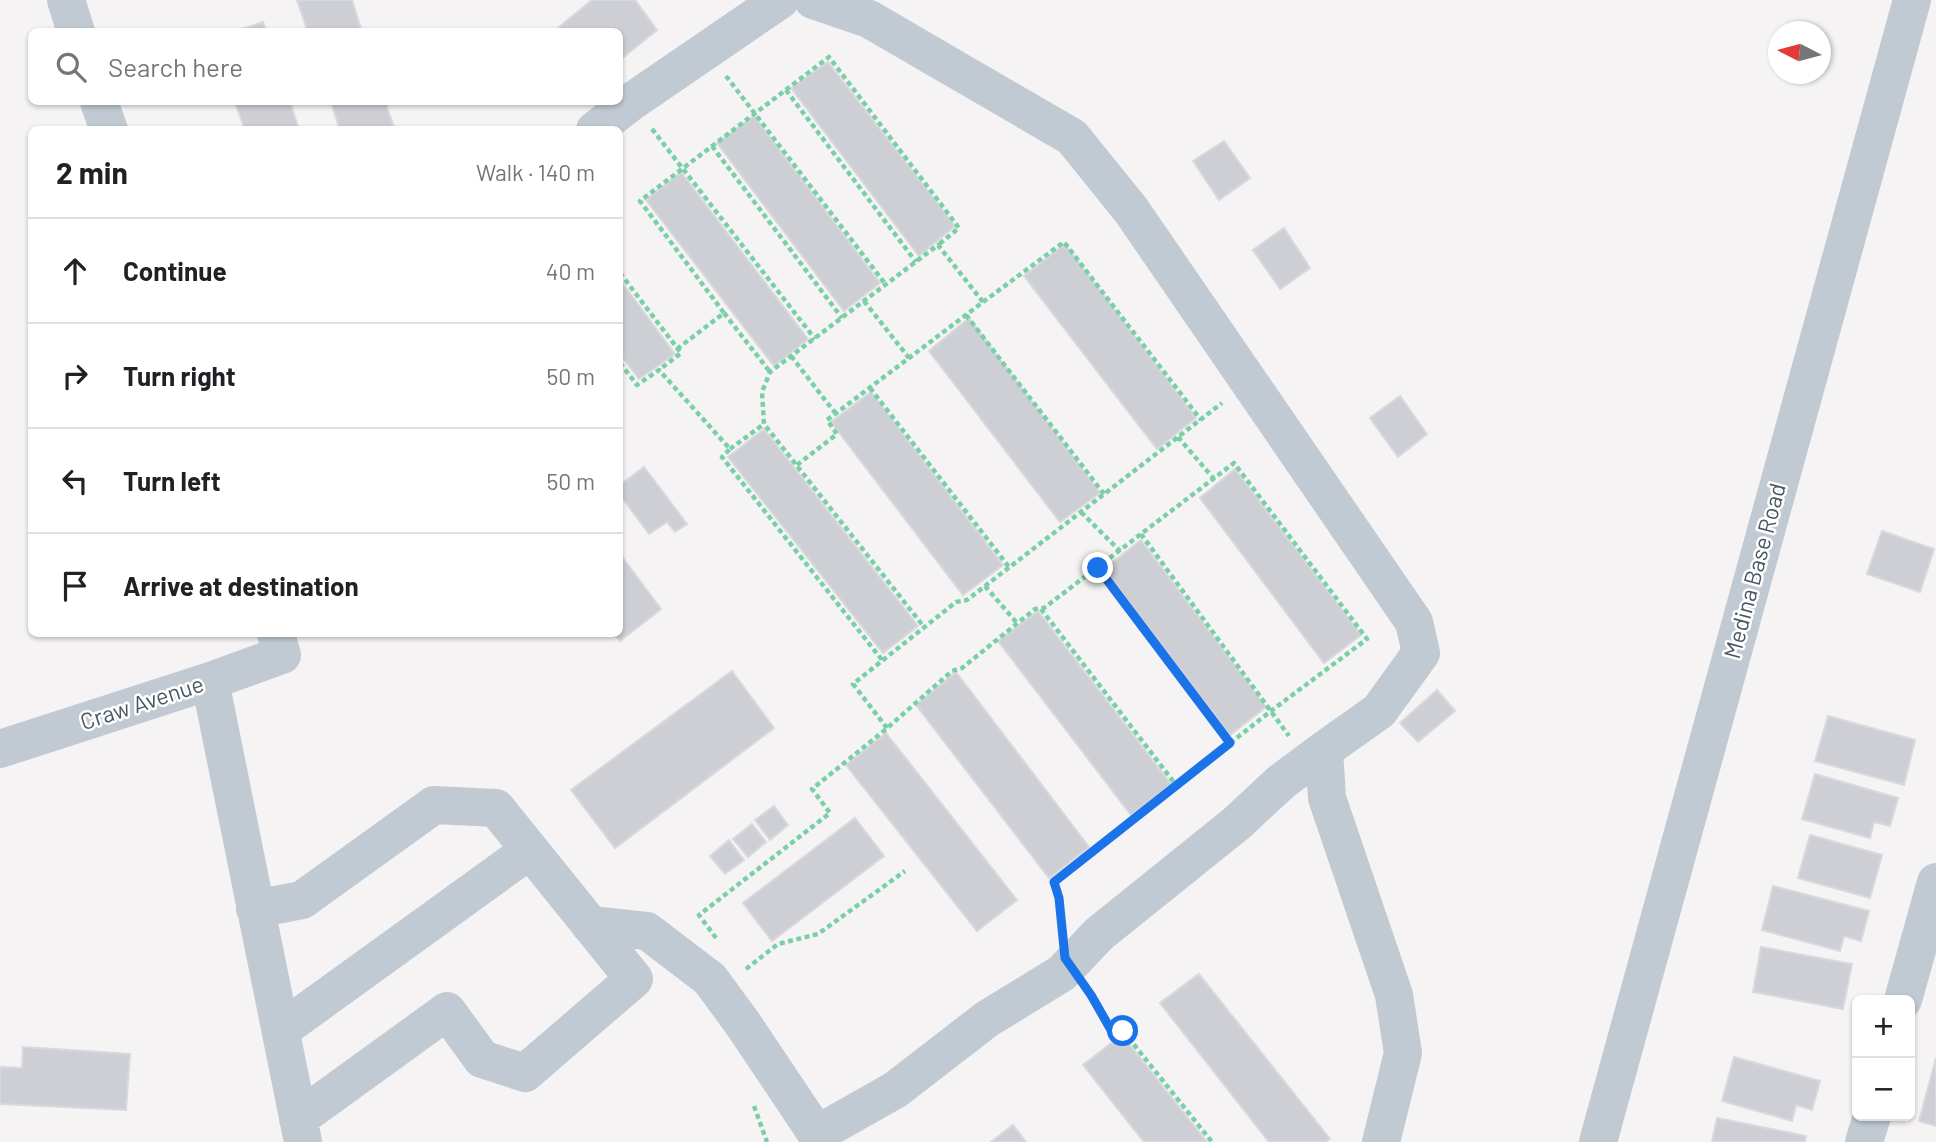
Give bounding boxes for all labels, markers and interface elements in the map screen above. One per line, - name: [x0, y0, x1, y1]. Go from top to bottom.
- north arrow: [1768, 21, 1831, 84]
- search box: [28, 28, 623, 105]
- icon: search: [52, 48, 90, 86]
- text: Search here: [108, 51, 243, 82]
- text: 2 min: [56, 154, 128, 190]
- text: Walk · 140 m: [476, 158, 595, 186]
- icon: ahead: [56, 252, 94, 290]
- text: Continue: [123, 255, 227, 286]
- text: 40 m: [546, 257, 595, 285]
- icon: right: [56, 357, 94, 395]
- text: Turn right: [123, 360, 236, 391]
- text: 50 m: [547, 362, 595, 390]
- icon: left: [56, 462, 94, 500]
- text: Turn left: [123, 465, 221, 496]
- text: 50 m: [547, 467, 595, 495]
- street label: Medina Base Road: [1717, 480, 1791, 662]
- route end: [1082, 552, 1113, 583]
- icon: arrive: [56, 567, 94, 605]
- text: Arrive at destination: [123, 570, 359, 601]
- street label: Craw Avenue: [76, 669, 207, 735]
- map controls: [1852, 995, 1915, 1121]
- button: +: [1852, 995, 1915, 1058]
- route start: [1107, 1015, 1138, 1046]
- button: −: [1852, 1058, 1915, 1121]

